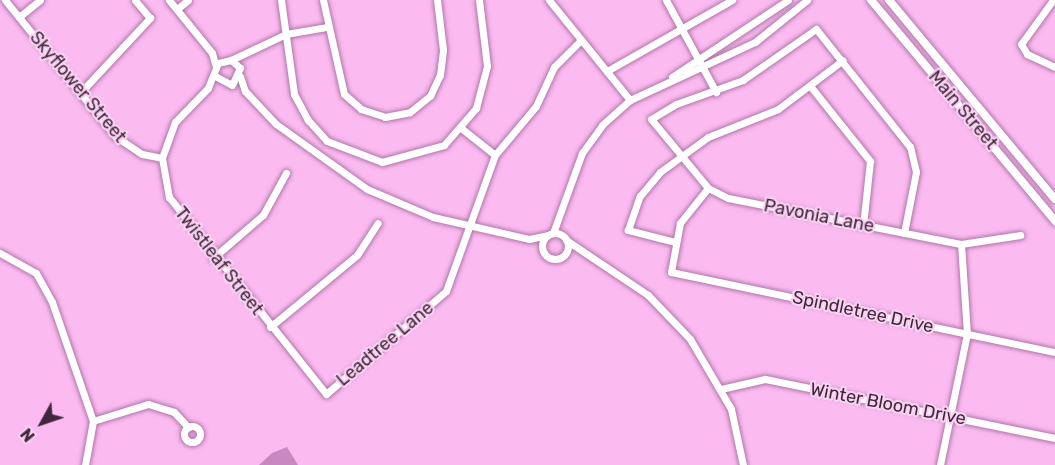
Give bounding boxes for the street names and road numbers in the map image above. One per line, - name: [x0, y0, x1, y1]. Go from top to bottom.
- street label: Skyflower Street: [25, 27, 131, 147]
- street label: Main Street: [924, 66, 1002, 154]
- street label: Pavonia Lane: [762, 195, 876, 237]
- street label: Twistleaf Street: [170, 202, 268, 320]
- street label: Spindletree Drive: [790, 286, 936, 338]
- street label: Leadtree Lane: [332, 297, 438, 391]
- street label: Winter Bloom Drive: [808, 378, 968, 430]

